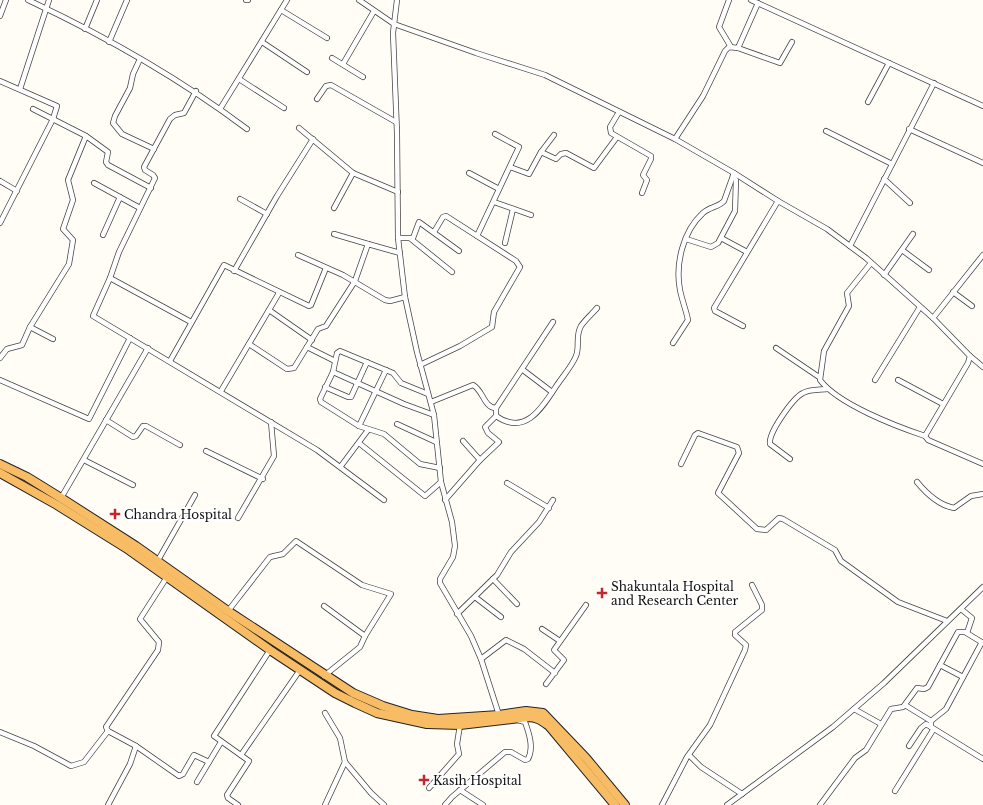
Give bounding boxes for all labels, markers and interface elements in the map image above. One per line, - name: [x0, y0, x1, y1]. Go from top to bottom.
- place label: Chandra Hospital: [124, 507, 232, 522]
- marker: Chandra Hospital: [109, 508, 121, 520]
- place label: Shakuntala Hospital and Research Center: [611, 579, 739, 608]
- marker: Shakuntala Hospital and Research Center: [596, 587, 608, 599]
- place label: Kasih Hospital: [433, 773, 522, 788]
- marker: Kasih Hospital: [418, 774, 430, 786]

